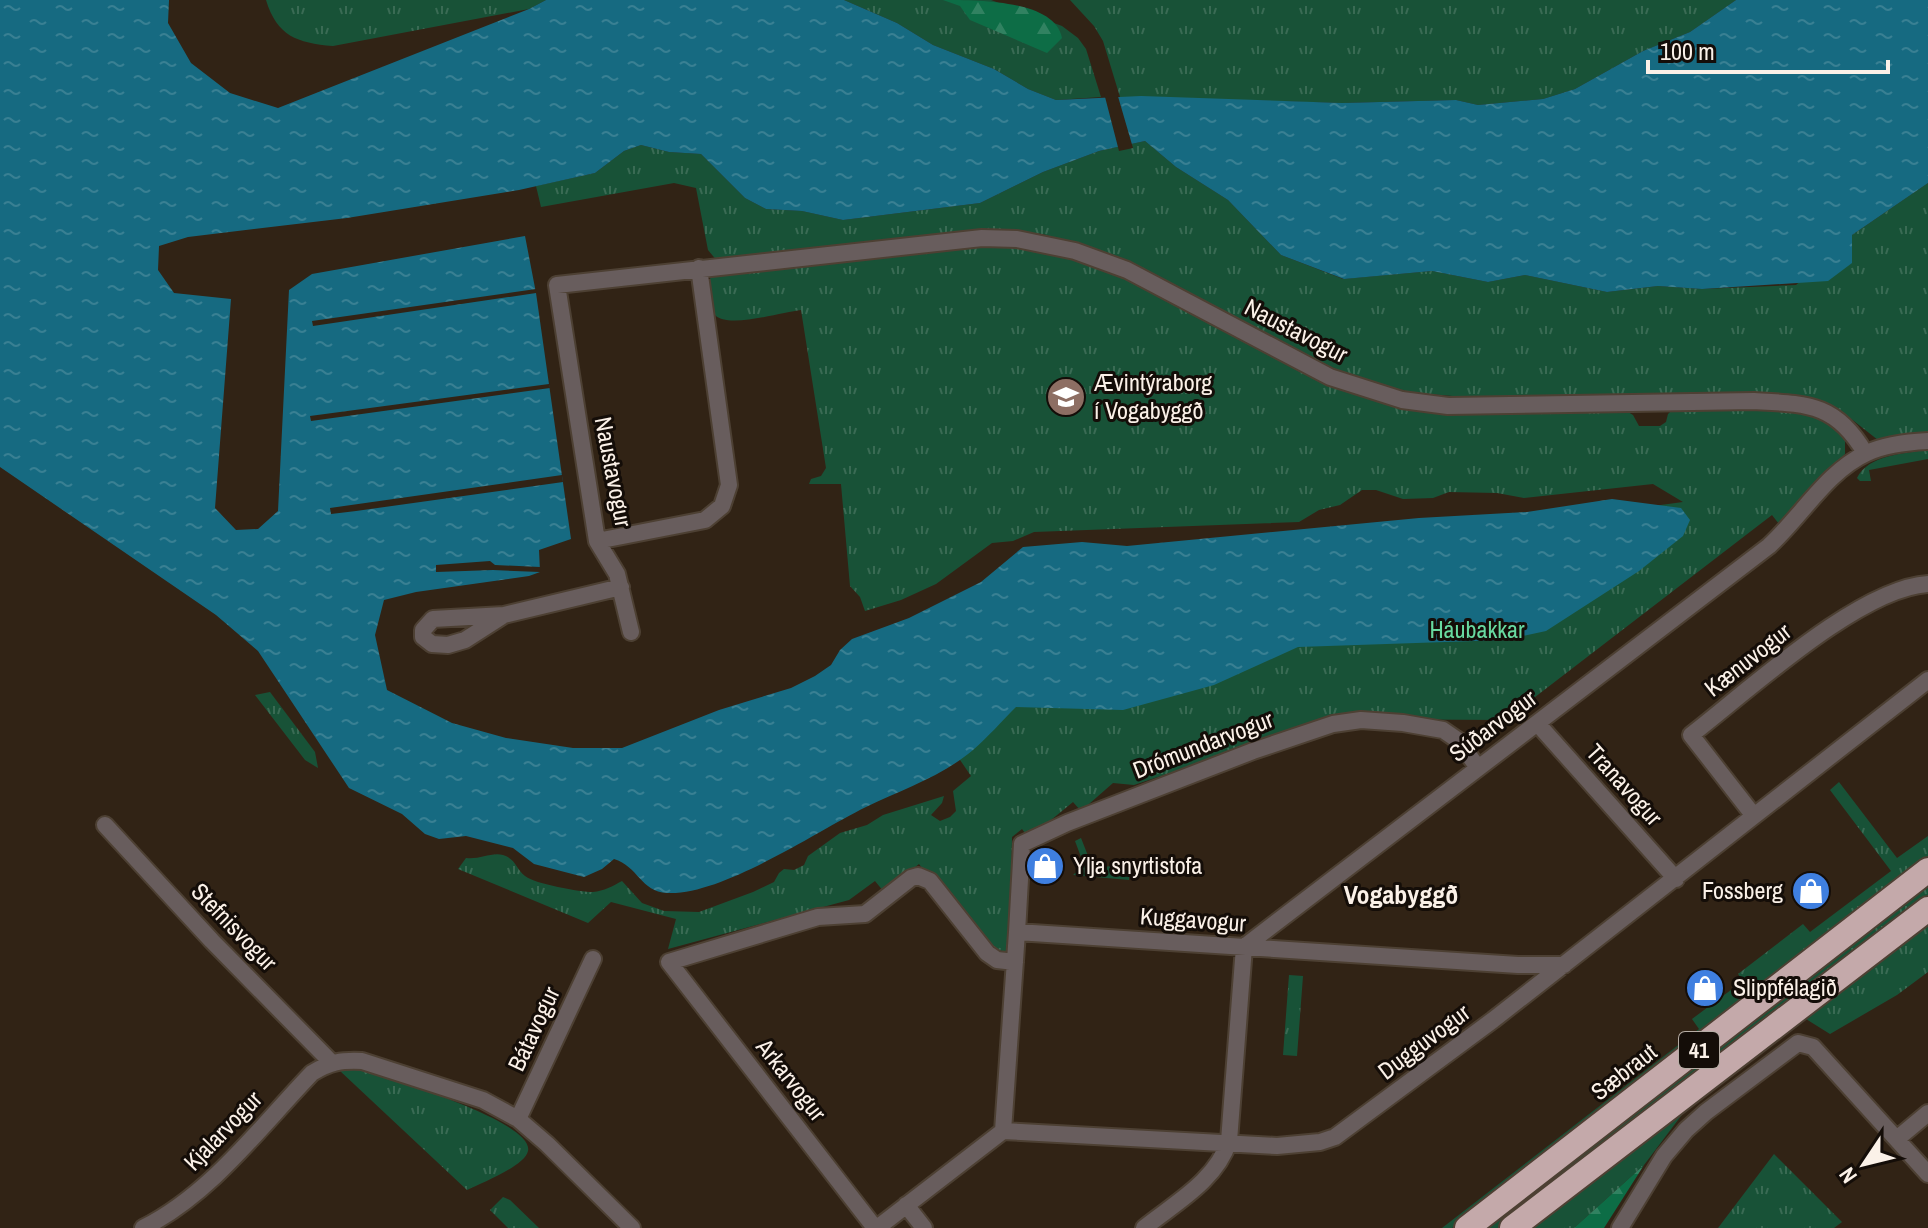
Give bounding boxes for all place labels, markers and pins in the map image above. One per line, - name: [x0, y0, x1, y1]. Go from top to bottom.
- place label: Ævintýraborg í Vogabyggð: [1093, 366, 1212, 426]
- school or university icon: Ævintýraborg í Vogabyggð: [1045, 376, 1087, 418]
- shop icon: Ylja snyrtistofa: [1024, 845, 1066, 887]
- place label: Ylja snyrtistofa: [1073, 849, 1202, 881]
- shop icon: Fossberg: [1790, 870, 1832, 912]
- place label: Fossberg: [1702, 874, 1783, 906]
- shop icon: Slippfélagið: [1684, 967, 1726, 1009]
- place label: Slippfélagið: [1733, 971, 1837, 1003]

